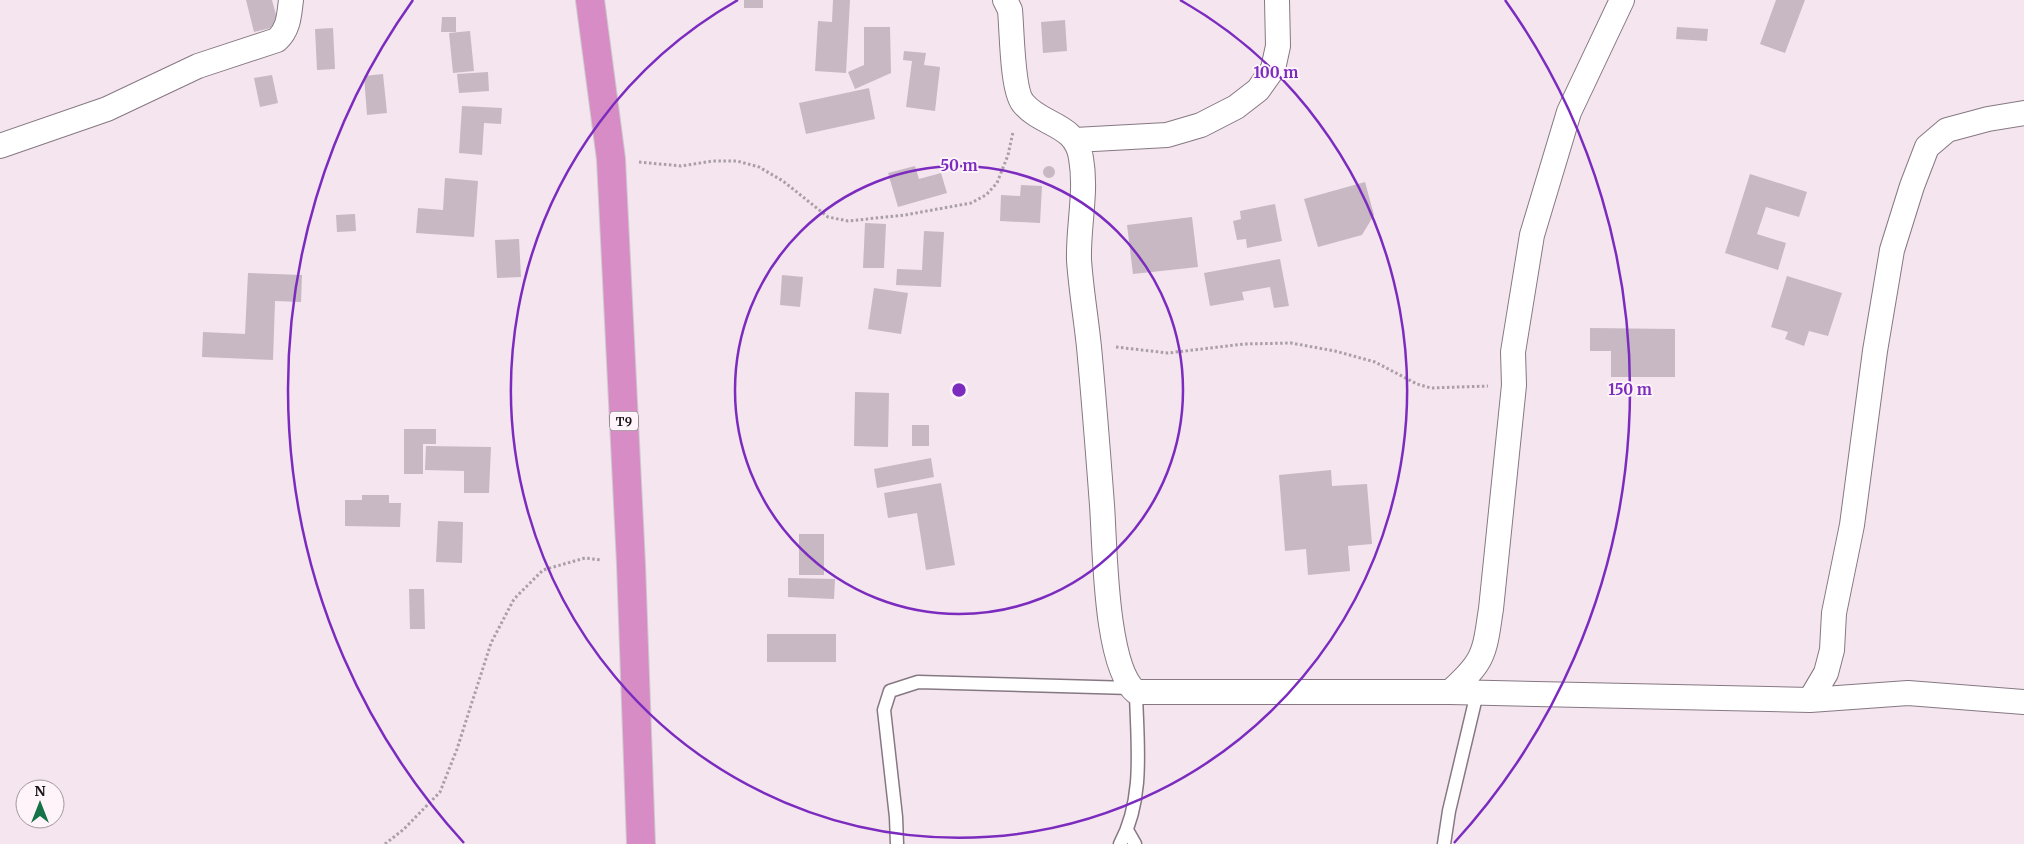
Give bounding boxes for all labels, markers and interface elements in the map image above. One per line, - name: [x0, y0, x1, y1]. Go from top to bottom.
- text: 100 m: [1254, 63, 1298, 82]
- text: 50 m: [940, 156, 978, 175]
- text: 150 m: [1608, 380, 1652, 399]
- centre of rings: [950, 381, 968, 399]
- road number: T9: [610, 412, 638, 431]
- north arrow: [15, 779, 65, 829]
- text: N: [34, 782, 46, 800]

